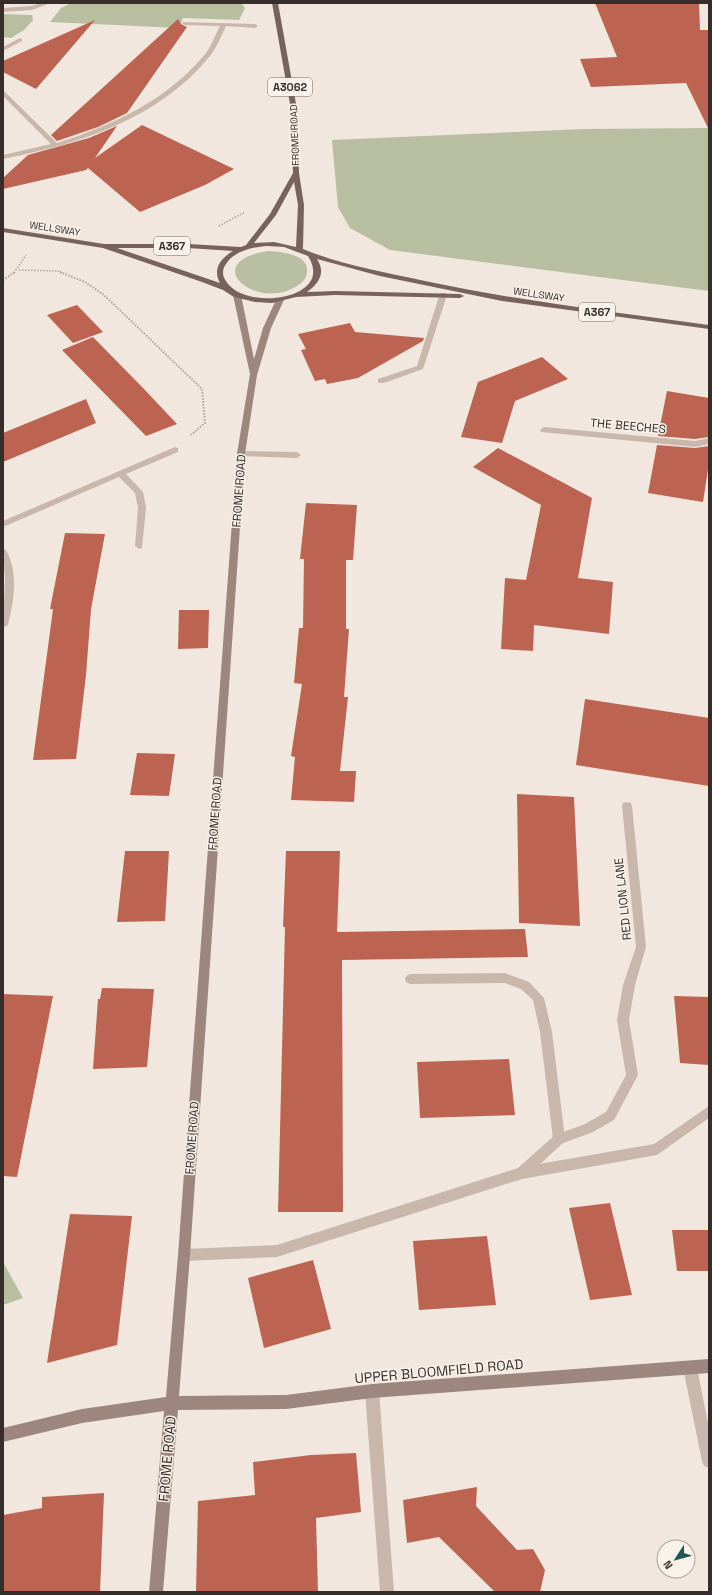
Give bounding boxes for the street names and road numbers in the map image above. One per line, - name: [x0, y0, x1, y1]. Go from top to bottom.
- road number: A3062: [268, 78, 312, 96]
- street label: FROME ROAD: [287, 104, 302, 166]
- street label: WELLSWAY: [28, 218, 81, 239]
- road number: A367: [154, 237, 190, 255]
- street label: WELLSWAY: [512, 284, 565, 305]
- road number: A367: [579, 303, 615, 321]
- street label: THE BEECHES: [589, 415, 667, 437]
- street label: FROME ROAD: [228, 454, 250, 528]
- street label: FROME ROAD: [204, 777, 226, 851]
- street label: RED LION LANE: [611, 857, 635, 941]
- street label: FROME ROAD: [181, 1101, 203, 1175]
- street label: UPPER BLOOMFIELD ROAD: [354, 1355, 524, 1387]
- street label: FROME ROAD: [154, 1416, 180, 1502]

